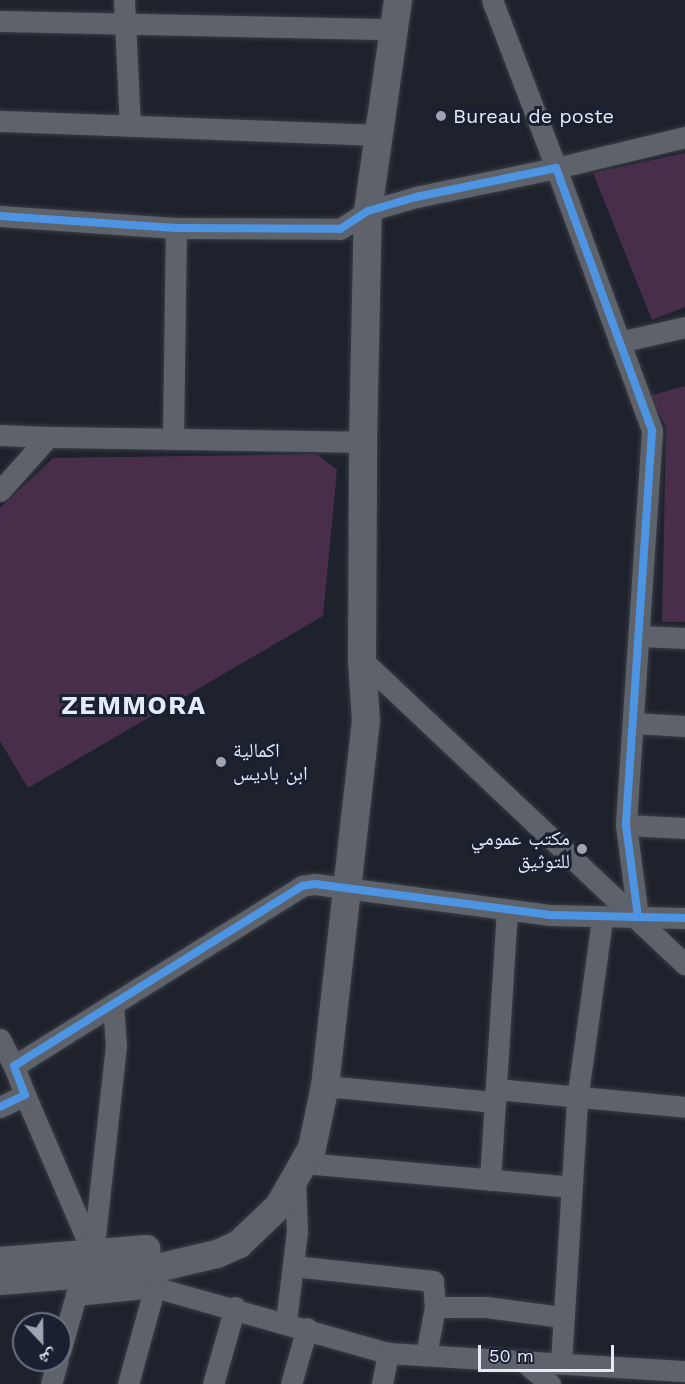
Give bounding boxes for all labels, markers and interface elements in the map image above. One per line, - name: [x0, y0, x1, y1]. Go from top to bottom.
- place label: Bureau de poste: [453, 104, 614, 128]
- marker: Bureau de poste: [434, 109, 448, 123]
- district label: ZEMMORA: [61, 690, 207, 722]
- place label: اكمالية ابن باديس: [233, 738, 308, 785]
- marker: اكمالية ابن باديس: [214, 755, 228, 769]
- place label: مكتب عمومي للتوثيق: [471, 826, 570, 873]
- marker: مكتب عمومي للتوثيق: [575, 842, 589, 856]
- north arrow: [12, 1312, 72, 1372]
- scale bar: [481, 1333, 618, 1371]
- text: ش: [37, 1345, 60, 1369]
- text: 50 m: [489, 1345, 534, 1366]

